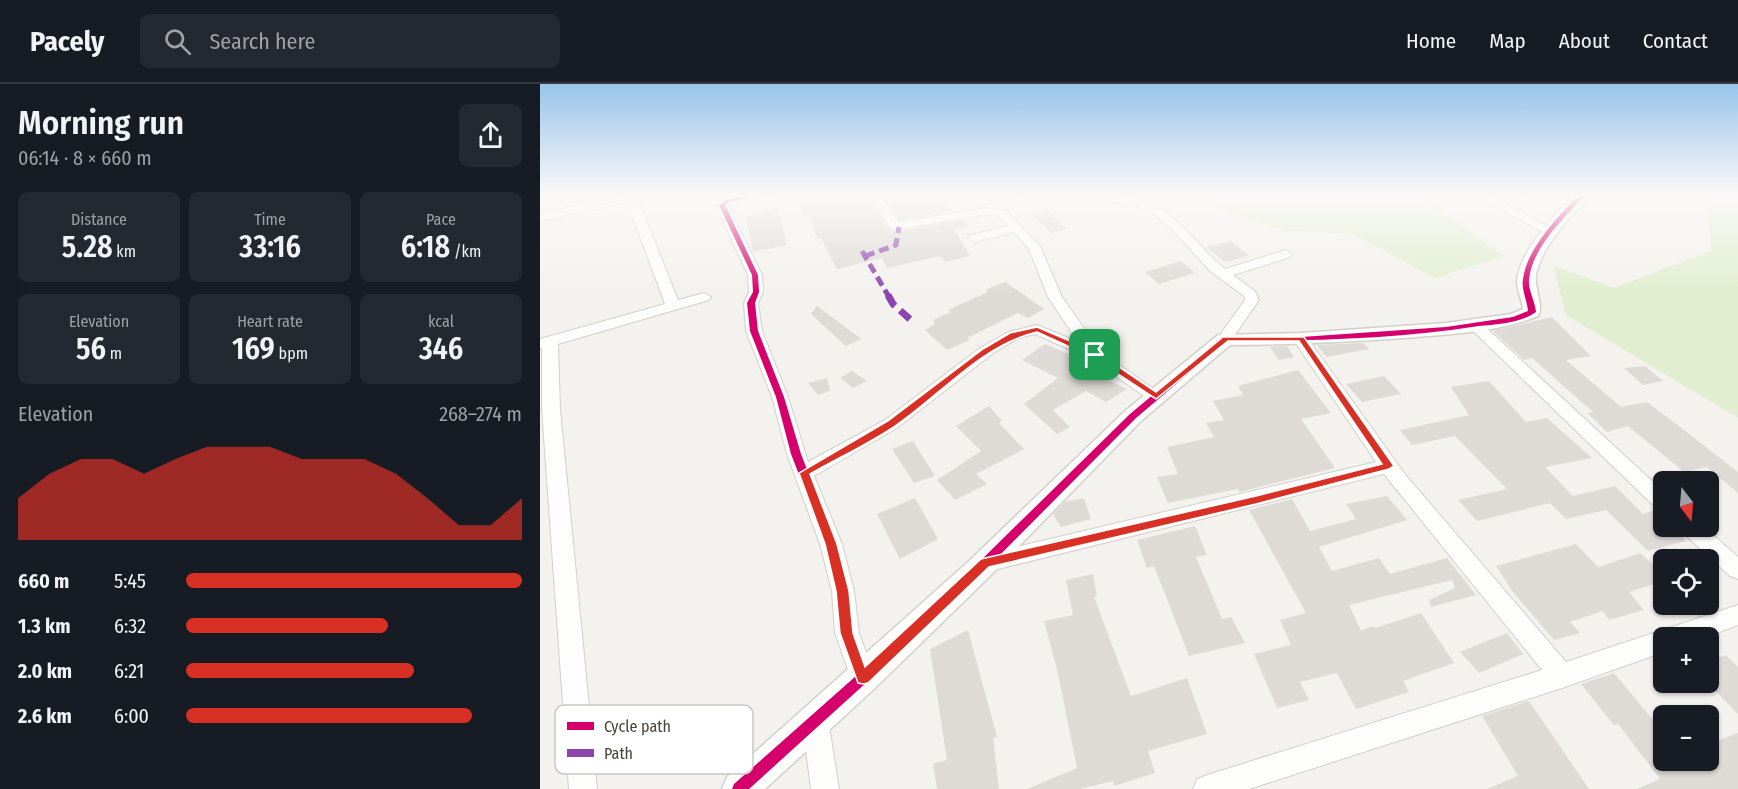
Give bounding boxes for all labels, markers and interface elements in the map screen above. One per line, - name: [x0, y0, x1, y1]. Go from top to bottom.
- search box: [140, 14, 560, 68]
- text: Pacely: [30, 25, 104, 58]
- icon: search: [161, 25, 194, 58]
- text: Search here: [209, 28, 315, 55]
- text: Home: [1406, 28, 1456, 54]
- text: Map: [1489, 28, 1526, 54]
- text: About: [1559, 28, 1610, 54]
- text: Contact: [1643, 28, 1708, 54]
- text: Morning run: [18, 103, 184, 143]
- button: share: [459, 104, 522, 167]
- text: 06:14 · 8 × 660 m: [18, 146, 152, 170]
- text: Distance: [71, 210, 127, 229]
- text: Time: [254, 210, 286, 229]
- text: Pace: [426, 210, 456, 229]
- text: 5.28: [62, 229, 113, 265]
- text: 33:16: [239, 229, 301, 265]
- text: 6:18: [401, 229, 450, 265]
- text: km: [113, 242, 136, 261]
- text: /km: [450, 242, 481, 261]
- text: Elevation: [69, 312, 129, 331]
- text: Heart rate: [237, 312, 303, 331]
- text: kcal: [428, 312, 454, 331]
- pin: [1069, 329, 1120, 380]
- text: 56: [76, 331, 106, 367]
- text: 169: [232, 331, 275, 367]
- text: 346: [419, 331, 463, 367]
- icon: arrive: [1078, 338, 1111, 371]
- text: m: [106, 344, 122, 363]
- text: bpm: [275, 344, 308, 363]
- text: Elevation: [18, 402, 93, 426]
- text: 268–274 m: [439, 402, 522, 426]
- north arrow: [1653, 471, 1719, 537]
- map controls: [1653, 471, 1719, 771]
- button: locate: [1653, 549, 1719, 615]
- text: 660 m: [18, 569, 69, 593]
- text: 5:45: [114, 569, 146, 593]
- text: 1.3 km: [18, 614, 70, 638]
- text: 6:32: [114, 614, 146, 638]
- button: +: [1653, 627, 1719, 693]
- text: 2.0 km: [18, 659, 72, 683]
- text: 6:21: [114, 659, 144, 683]
- text: 2.6 km: [18, 704, 72, 728]
- text: 6:00: [114, 704, 149, 728]
- legend: [555, 705, 753, 774]
- button: −: [1653, 705, 1719, 771]
- text: Cycle path: [604, 717, 671, 736]
- text: Path: [604, 744, 633, 763]

